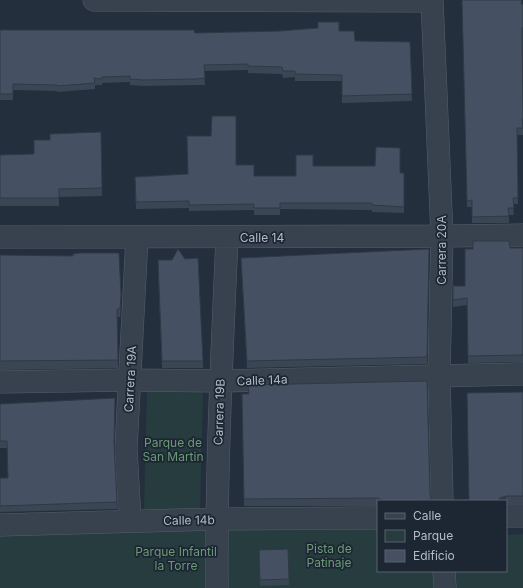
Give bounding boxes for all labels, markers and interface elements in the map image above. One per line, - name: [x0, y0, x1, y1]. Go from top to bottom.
- street label: Carrera 20A: [434, 215, 449, 285]
- street label: Calle 14: [240, 230, 284, 245]
- street label: Carrera 19A: [121, 345, 139, 413]
- street label: Calle 14a: [236, 372, 288, 388]
- street label: Carrera 19B: [210, 378, 228, 445]
- park label: Parque de San Martin: [142, 435, 204, 464]
- legend: [377, 500, 507, 572]
- text: Calle: [413, 508, 441, 523]
- street label: Calle 14b: [163, 512, 215, 528]
- text: Parque: [413, 528, 453, 543]
- park label: Pista de Patinaje: [306, 541, 352, 570]
- park label: Parque Infantil la Torre: [135, 544, 217, 573]
- text: Edificio: [413, 548, 455, 563]

